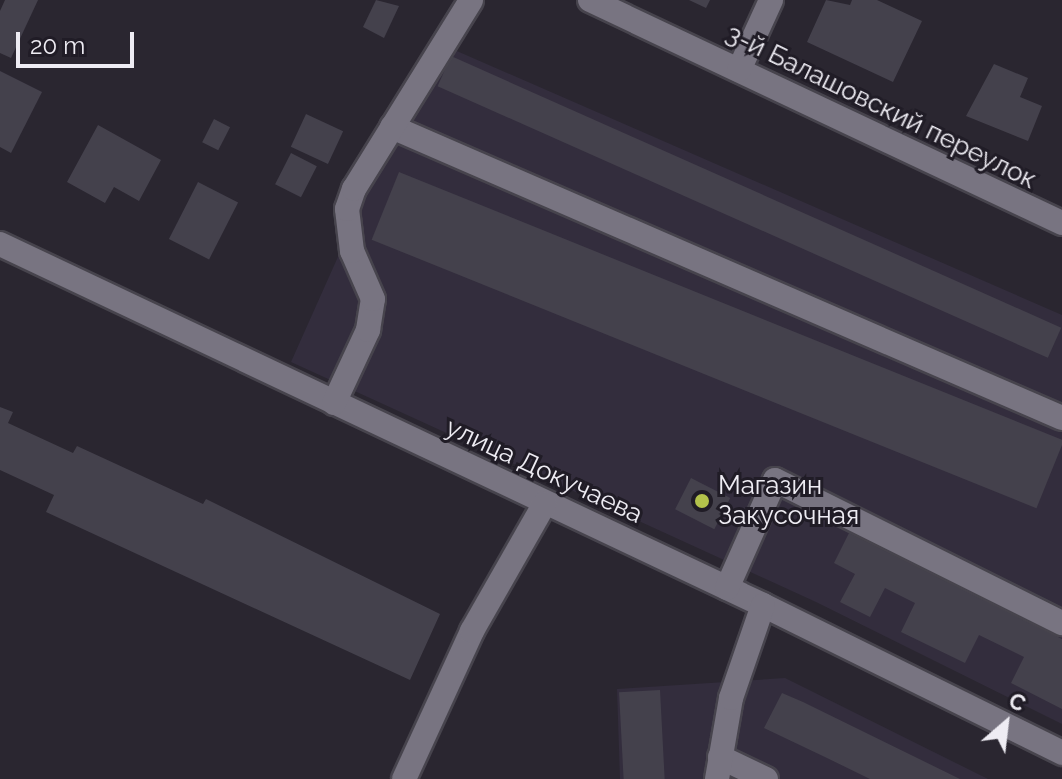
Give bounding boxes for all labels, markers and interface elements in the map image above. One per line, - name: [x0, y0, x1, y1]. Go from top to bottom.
- scale bar: [20, 16, 138, 66]
- street label: 3-й Балашовский переулок: [721, 18, 1041, 196]
- text: 20 m: [30, 31, 85, 60]
- street label: улица Докучаева: [441, 412, 647, 530]
- place label: Магазин Закусочная: [718, 470, 859, 532]
- marker: Магазин Закусочная: [693, 492, 711, 510]
- north arrow: [966, 683, 1046, 763]
- text: С: [1005, 687, 1030, 717]

